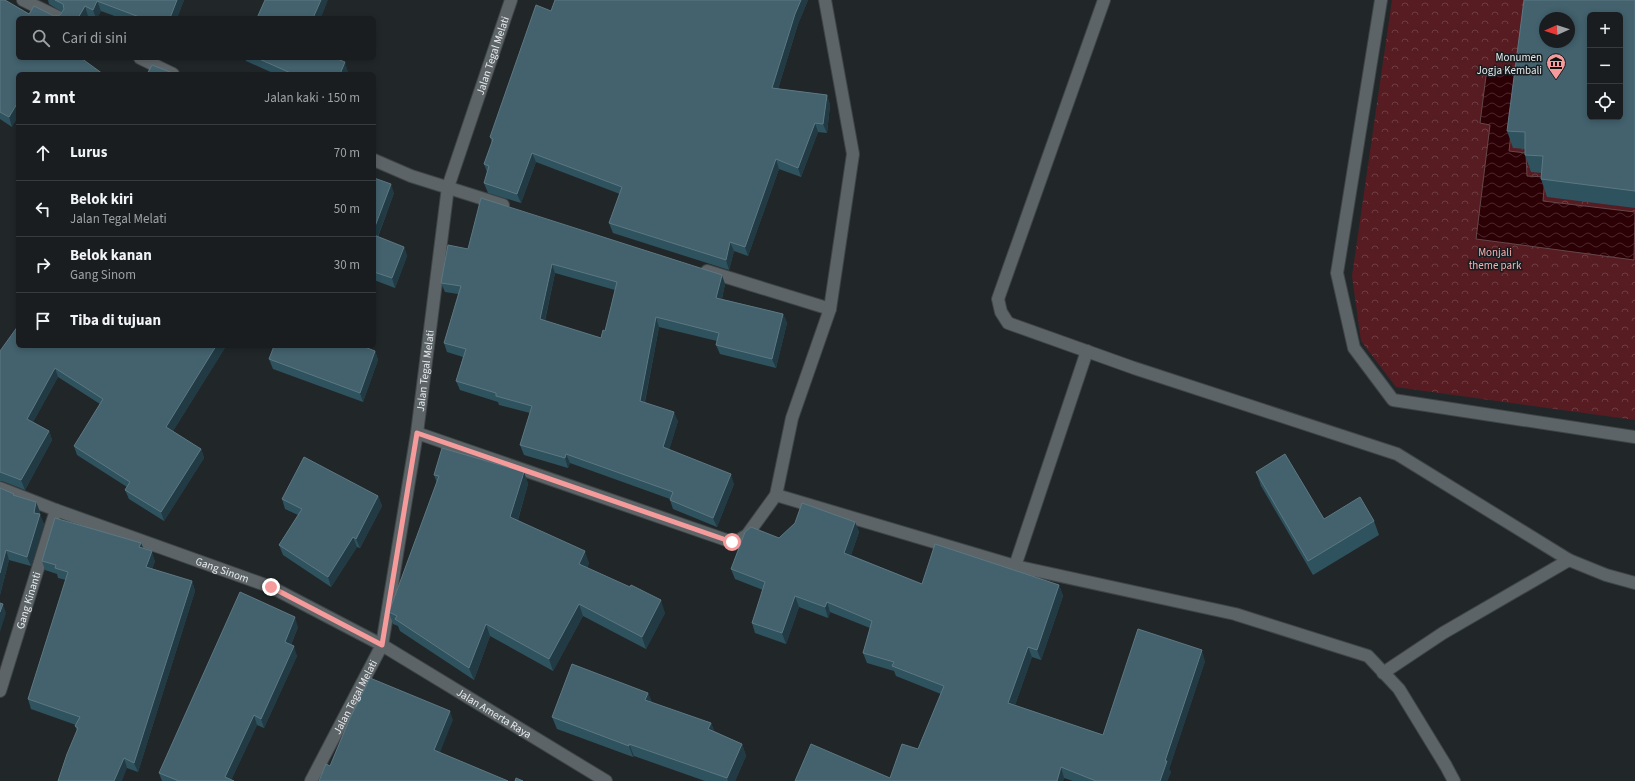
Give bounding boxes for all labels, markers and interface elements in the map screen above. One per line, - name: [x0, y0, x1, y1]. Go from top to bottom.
- north arrow: [1539, 12, 1575, 48]
- map controls: [1587, 12, 1623, 120]
- button: +: [1587, 12, 1623, 48]
- street label: Jalan Tegal Melati: [472, 14, 513, 97]
- search box: [16, 16, 376, 60]
- icon: search: [30, 27, 52, 49]
- text: Cari di sini: [62, 28, 127, 49]
- button: −: [1587, 48, 1623, 84]
- place label: Monumen Jogja Kembali: [1477, 50, 1542, 78]
- museum icon: Monumen Jogja Kembali: [1545, 52, 1567, 80]
- button: locate: [1587, 84, 1623, 120]
- text: 2 mnt: [32, 86, 75, 110]
- text: Jalan kaki · 150 m: [264, 89, 360, 107]
- icon: ahead: [32, 142, 54, 164]
- text: Lurus: [70, 142, 107, 163]
- text: 70 m: [334, 144, 360, 162]
- text: Belok kiri: [70, 189, 133, 210]
- icon: left: [32, 198, 54, 220]
- text: 50 m: [334, 200, 360, 218]
- text: Jalan Tegal Melati: [70, 210, 167, 228]
- text: Belok kanan: [70, 245, 152, 266]
- park label: Monjali theme park: [1469, 245, 1522, 273]
- icon: right: [32, 254, 54, 276]
- text: 30 m: [334, 256, 360, 274]
- text: Gang Sinom: [70, 266, 136, 284]
- icon: arrive: [32, 310, 54, 332]
- text: Tiba di tujuan: [70, 310, 161, 331]
- street label: Jalan Tegal Melati: [412, 329, 437, 412]
- route start: [723, 533, 741, 551]
- street label: Gang Sinom: [194, 553, 251, 586]
- street label: Gang Kinanti: [12, 570, 44, 631]
- route end: [262, 578, 280, 596]
- street label: Jalan Tegal Melati: [329, 657, 381, 737]
- street label: Jalan Amerta Raya: [454, 685, 535, 742]

